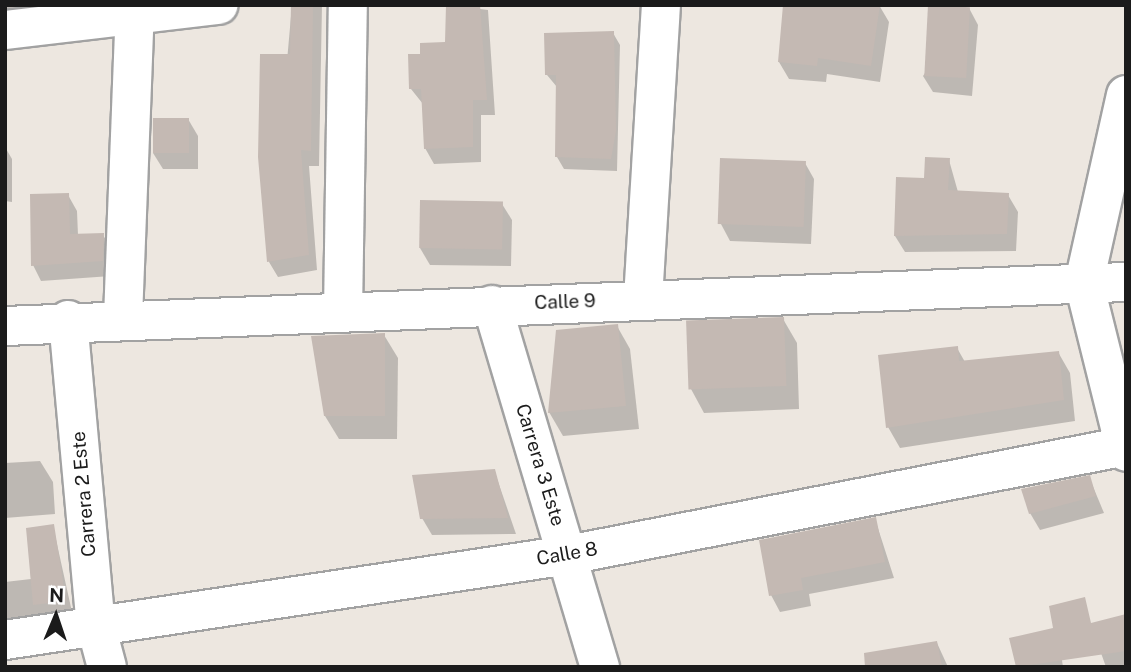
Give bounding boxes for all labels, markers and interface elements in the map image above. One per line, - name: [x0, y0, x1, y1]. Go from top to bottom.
- street label: Calle 9: [534, 290, 596, 314]
- street label: Carrera 3 Este: [511, 401, 569, 529]
- street label: Carrera 2 Este: [67, 430, 101, 558]
- street label: Calle 8: [535, 537, 599, 571]
- north arrow: [21, 581, 91, 651]
- text: N: [49, 584, 65, 606]

